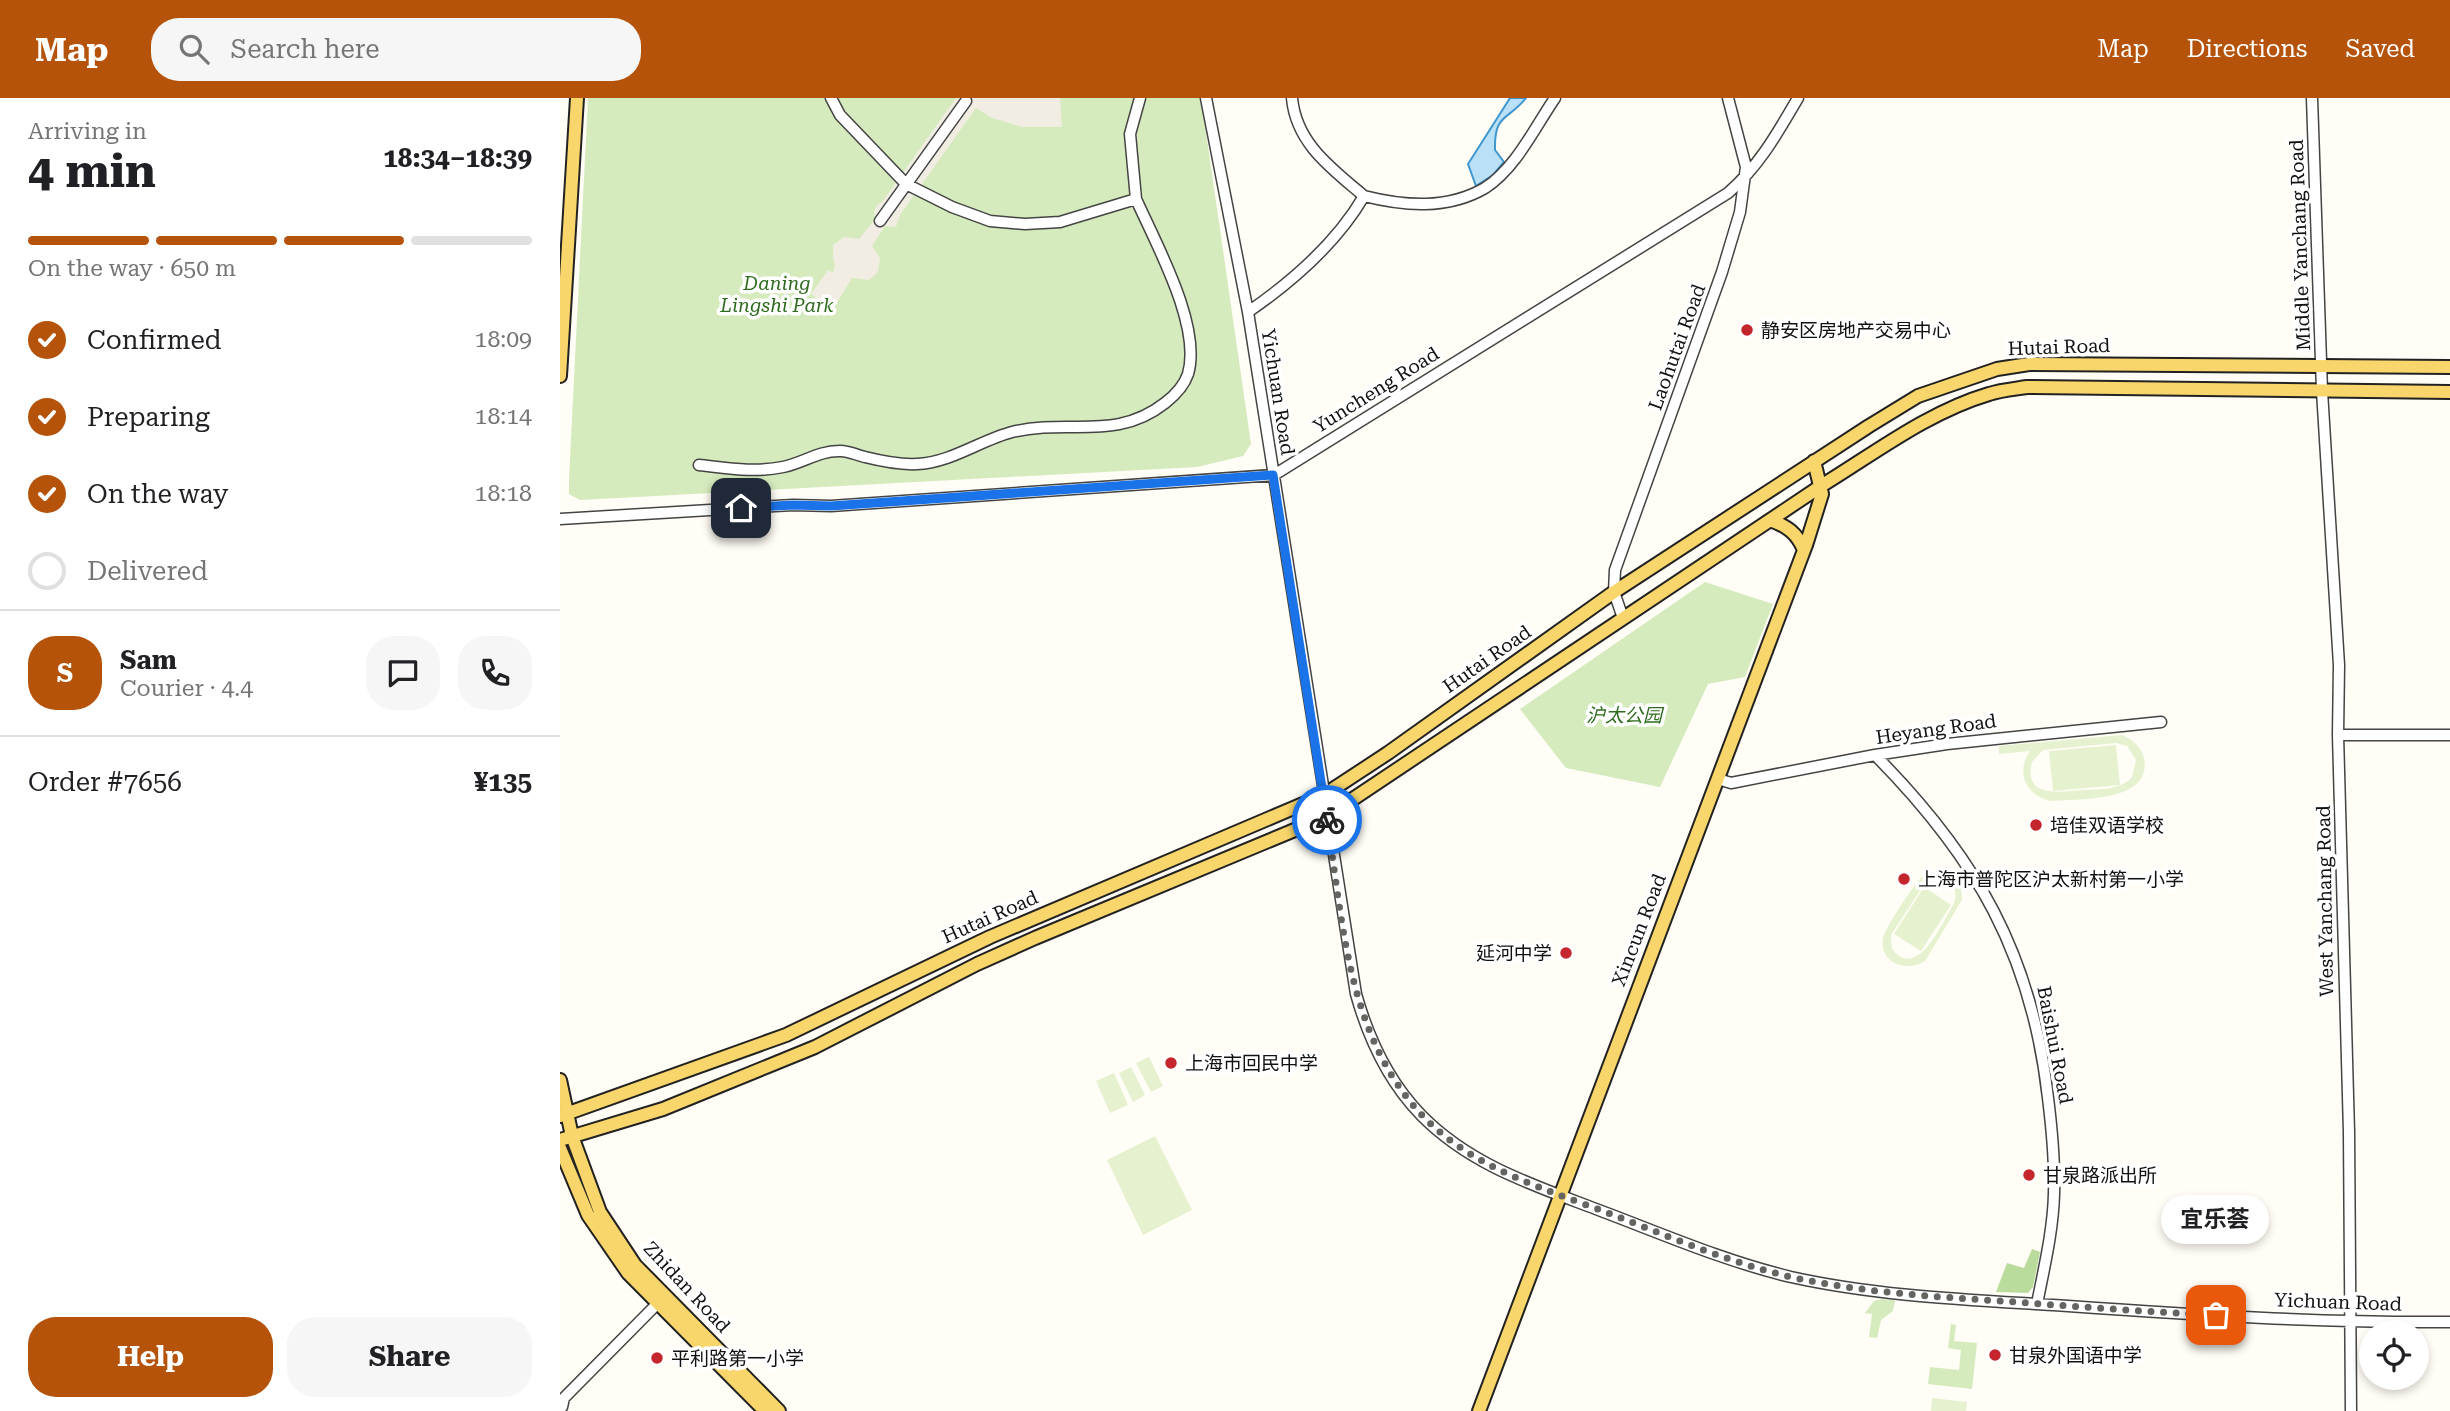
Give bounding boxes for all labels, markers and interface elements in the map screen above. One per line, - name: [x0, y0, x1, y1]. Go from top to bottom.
- search box: [151, 18, 641, 81]
- text: Map: [35, 30, 109, 69]
- icon: search: [175, 30, 213, 68]
- text: Search here: [231, 34, 380, 64]
- text: Map: [2097, 35, 2149, 63]
- text: Directions: [2187, 35, 2307, 63]
- text: Saved: [2345, 35, 2415, 63]
- text: Arriving in: [28, 118, 147, 145]
- street label: Middle Yanchang Road: [2285, 139, 2315, 351]
- text: 18:34–18:39: [383, 143, 532, 173]
- text: 4 min: [28, 144, 156, 198]
- text: On the way · 650 m: [28, 255, 236, 282]
- park label: Daning Lingshi Park: [719, 272, 834, 317]
- street label: Laohutai Road: [1644, 281, 1710, 413]
- place label: 静安区房地产交易中心: [1761, 319, 1951, 342]
- icon: check: [28, 321, 66, 359]
- marker: 静安区房地产交易中心: [1739, 322, 1755, 338]
- text: Confirmed: [87, 325, 222, 355]
- text: 18:09: [475, 326, 532, 353]
- street label: Yichuan Road: [1257, 327, 1299, 457]
- street label: Hutai Road: [2007, 334, 2111, 360]
- street label: Yuncheng Road: [1309, 342, 1443, 438]
- icon: check: [28, 398, 66, 436]
- text: Preparing: [87, 402, 210, 432]
- text: 18:14: [475, 403, 532, 430]
- icon: check: [28, 475, 66, 513]
- pin: [711, 478, 771, 538]
- text: On the way: [87, 479, 228, 509]
- text: 18:18: [475, 480, 532, 507]
- icon: home: [722, 489, 760, 527]
- text: Delivered: [87, 556, 208, 586]
- street label: Hutai Road: [1438, 620, 1536, 698]
- button: chat: [366, 636, 440, 710]
- button: phone: [458, 636, 532, 710]
- text: Sam: [120, 645, 177, 675]
- text: S: [57, 658, 73, 688]
- text: Courier · 4.4: [120, 675, 253, 702]
- park label: 沪太公园: [1586, 704, 1665, 727]
- street label: Heyang Road: [1874, 709, 1998, 749]
- text: Order #7656: [28, 767, 182, 797]
- text: ¥135: [474, 767, 532, 797]
- courier: [1292, 785, 1362, 855]
- icon: bike: [1308, 801, 1346, 839]
- street label: West Yanchang Road: [2312, 805, 2338, 997]
- place label: 培佳双语学校: [2050, 814, 2164, 837]
- marker: 培佳双语学校: [2028, 817, 2044, 833]
- place label: 上海市普陀区沪太新村第一小学: [1918, 868, 2184, 891]
- street label: Xincun Road: [1607, 871, 1671, 989]
- marker: 上海市普陀区沪太新村第一小学: [1896, 871, 1912, 887]
- street label: Hutai Road: [939, 886, 1041, 948]
- place label: 延河中学: [1476, 942, 1552, 965]
- marker: 延河中学: [1558, 945, 1574, 961]
- street label: Baishui Road: [2032, 984, 2078, 1106]
- place label: 上海市回民中学: [1185, 1052, 1318, 1075]
- marker: 上海市回民中学: [1163, 1055, 1179, 1071]
- place label: 甘泉路派出所: [2043, 1164, 2157, 1187]
- marker: 甘泉路派出所: [2021, 1167, 2037, 1183]
- callout: 宜乐荟: [2162, 1196, 2270, 1245]
- text: 宜乐荟: [2181, 1206, 2250, 1233]
- street label: Zhidan Road: [639, 1237, 735, 1337]
- pin: [2186, 1285, 2246, 1345]
- street label: Yichuan Road: [2274, 1288, 2402, 1316]
- icon: bag: [2197, 1296, 2235, 1334]
- button: Help: [28, 1317, 273, 1397]
- button: Share: [287, 1317, 532, 1397]
- map controls: [2359, 1320, 2429, 1390]
- button: locate: [2359, 1320, 2429, 1390]
- place label: 甘泉外国语中学: [2009, 1344, 2142, 1367]
- place label: 平利路第一小学: [671, 1347, 804, 1370]
- marker: 甘泉外国语中学: [1987, 1347, 2003, 1363]
- marker: 平利路第一小学: [649, 1350, 665, 1366]

